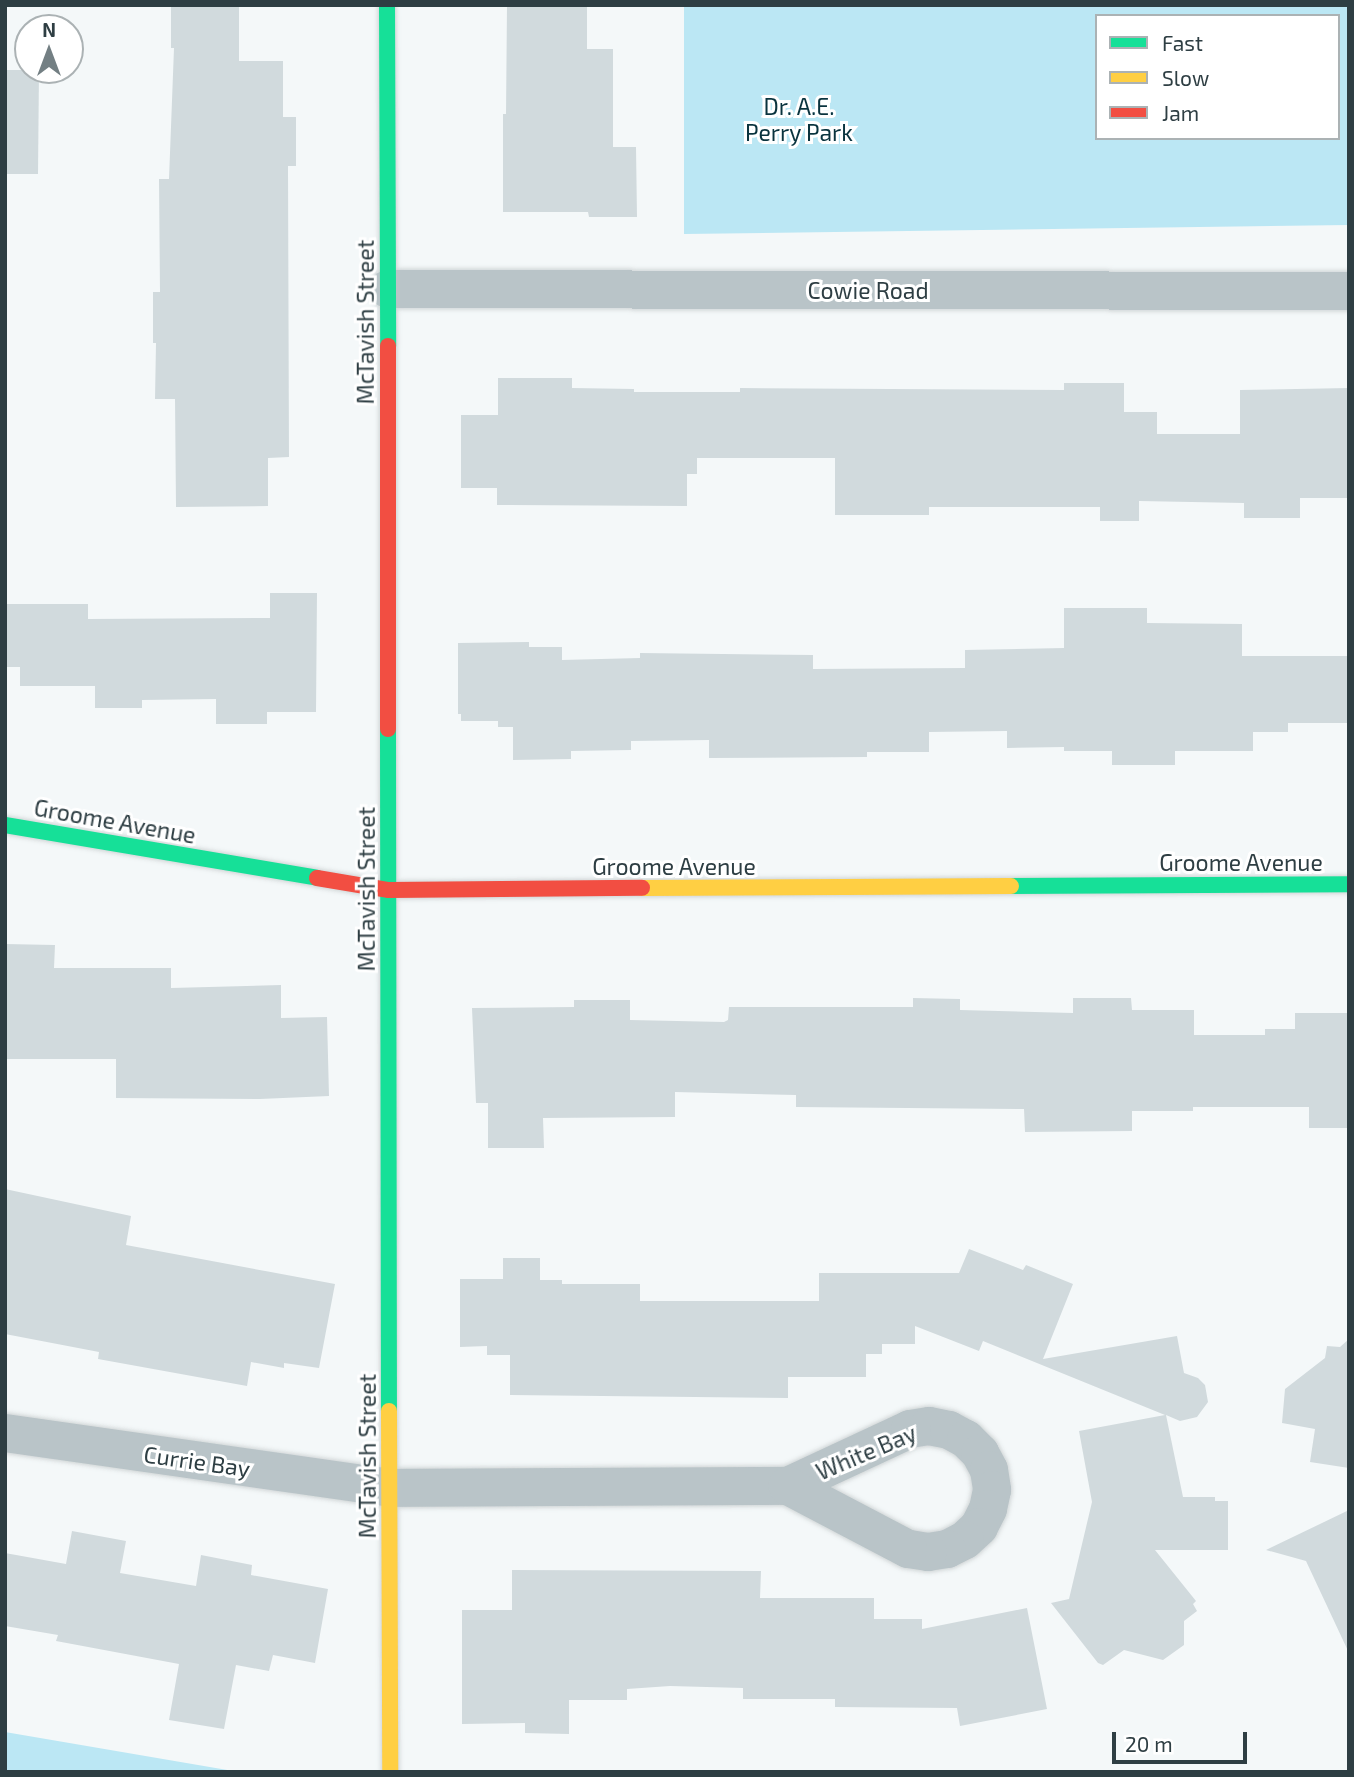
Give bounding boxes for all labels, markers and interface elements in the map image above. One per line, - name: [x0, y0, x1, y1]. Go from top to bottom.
- north arrow: [14, 14, 84, 84]
- legend: [1095, 14, 1340, 140]
- text: N: [42, 18, 56, 41]
- text: Fast: [1162, 30, 1203, 55]
- text: Slow: [1162, 65, 1209, 90]
- park label: Dr. A.E. Perry Park: [745, 92, 853, 146]
- text: Jam: [1162, 100, 1199, 125]
- street label: McTavish Street: [351, 240, 379, 404]
- street label: Cowie Road: [807, 276, 929, 304]
- street label: Groome Avenue: [32, 793, 198, 849]
- street label: McTavish Street: [352, 807, 380, 971]
- street label: Groome Avenue: [1159, 848, 1323, 876]
- street label: Groome Avenue: [592, 852, 756, 880]
- street label: McTavish Street: [353, 1374, 381, 1538]
- street label: White Bay: [812, 1419, 920, 1485]
- street label: Currie Bay: [142, 1440, 252, 1482]
- scale bar: [1116, 1718, 1251, 1762]
- text: 20 m: [1125, 1731, 1173, 1756]

